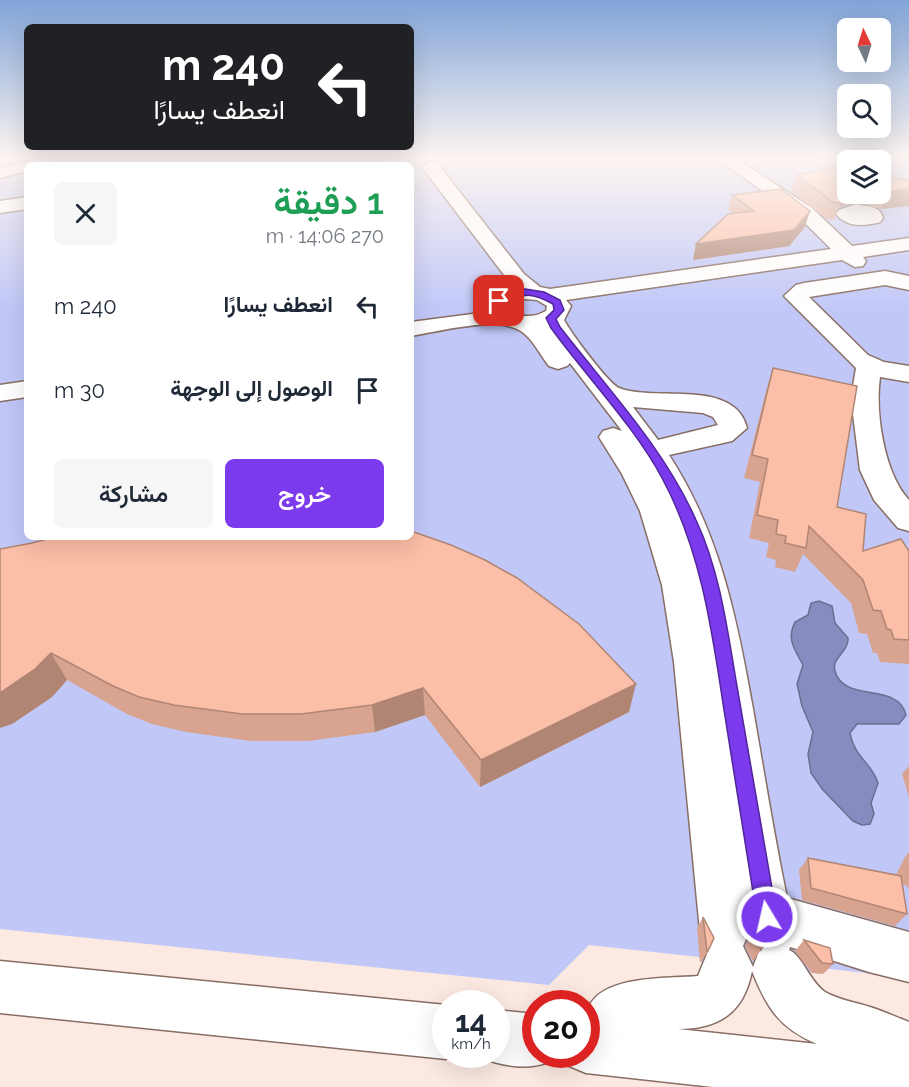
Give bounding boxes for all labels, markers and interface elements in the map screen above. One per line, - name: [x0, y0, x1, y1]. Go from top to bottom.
- north arrow: [837, 18, 891, 72]
- map controls: [837, 18, 891, 204]
- text: 240 m: [162, 41, 285, 90]
- icon: left: [306, 48, 384, 126]
- button: search: [837, 84, 891, 138]
- text: انعطف يسارًا: [153, 94, 285, 125]
- button: layers: [837, 150, 891, 204]
- text: 1 دقيقة: [274, 180, 384, 222]
- button: close: [54, 182, 117, 245]
- text: 270 m · 14:06: [266, 224, 384, 248]
- pin: [473, 275, 524, 326]
- icon: arrive: [482, 284, 515, 317]
- icon: left: [351, 290, 384, 323]
- text: انعطف يسارًا: [224, 291, 333, 317]
- text: 240 m: [54, 293, 117, 319]
- icon: arrive: [351, 374, 384, 407]
- text: الوصول إلى الوجهة: [170, 375, 333, 401]
- text: 30 m: [54, 377, 105, 403]
- button: مشاركة: [54, 459, 213, 528]
- button: خروج: [225, 459, 384, 528]
- position arrow: [735, 885, 799, 949]
- speed limit sign: 20: [522, 990, 600, 1068]
- text: 14: [455, 1004, 487, 1039]
- text: km/h: [451, 1035, 491, 1053]

